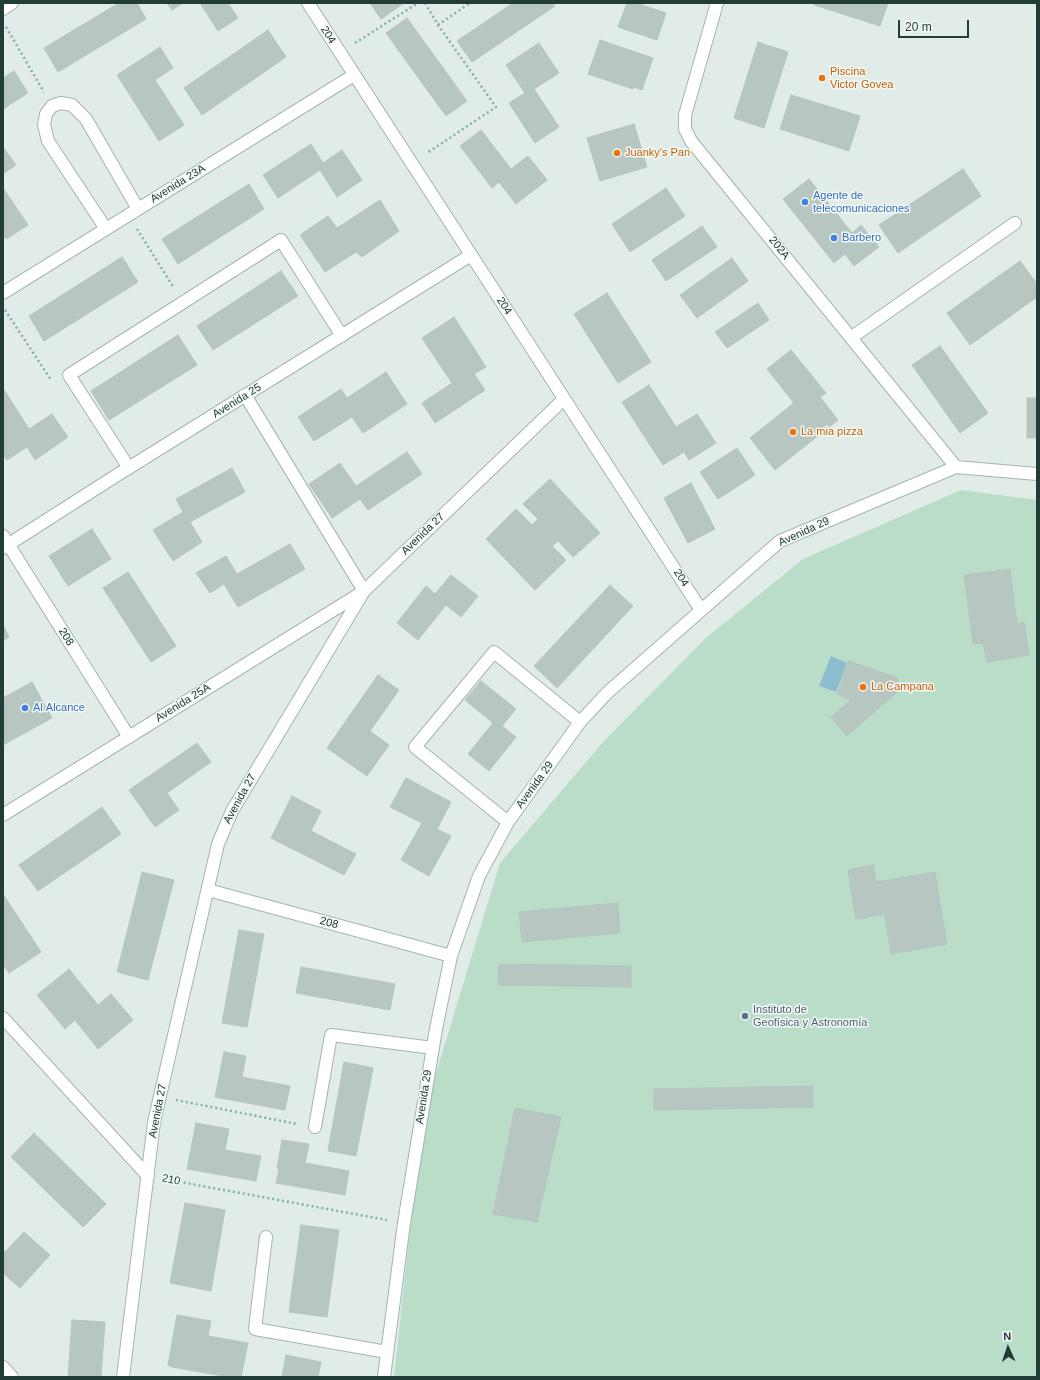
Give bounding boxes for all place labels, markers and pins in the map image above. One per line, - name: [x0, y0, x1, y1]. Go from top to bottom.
- place label: Piscina Victor Govea: [830, 65, 893, 91]
- marker: Piscina Victor Govea: [817, 73, 827, 83]
- place label: Juanky's Pan: [625, 146, 690, 160]
- marker: Juanky's Pan: [612, 148, 622, 158]
- place label: Agente de telecomunicaciones: [813, 189, 910, 215]
- marker: Agente de telecomunicaciones: [800, 197, 810, 207]
- place label: Barbero: [842, 231, 881, 245]
- marker: Barbero: [829, 233, 839, 243]
- place label: La mia pizza: [801, 425, 863, 439]
- marker: La mia pizza: [788, 427, 798, 437]
- place label: La Campana: [871, 680, 934, 694]
- marker: La Campana: [858, 682, 868, 692]
- place label: Al Alcance: [33, 701, 85, 715]
- marker: Al Alcance: [20, 703, 30, 713]
- place label: Instituto de Geofísica y Astronomía: [753, 1003, 867, 1029]
- marker: Instituto de Geofísica y Astronomía: [740, 1011, 750, 1021]

